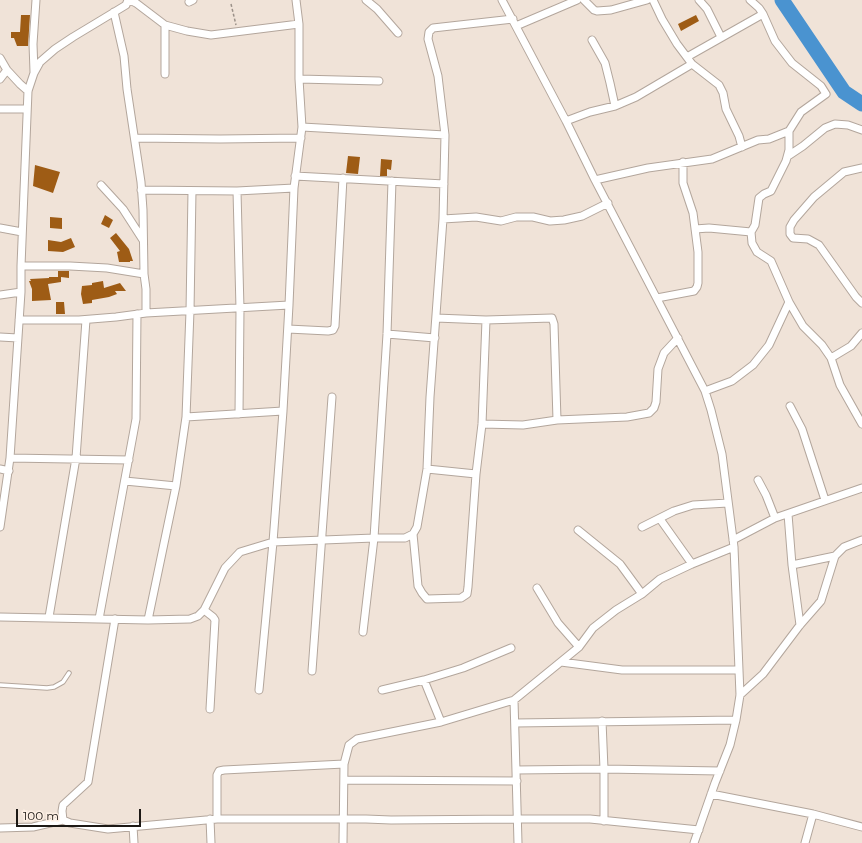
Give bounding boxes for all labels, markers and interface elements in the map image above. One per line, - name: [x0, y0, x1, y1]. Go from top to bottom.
- scale bar: [18, 801, 143, 827]
- text: 100 m: [23, 808, 59, 823]

